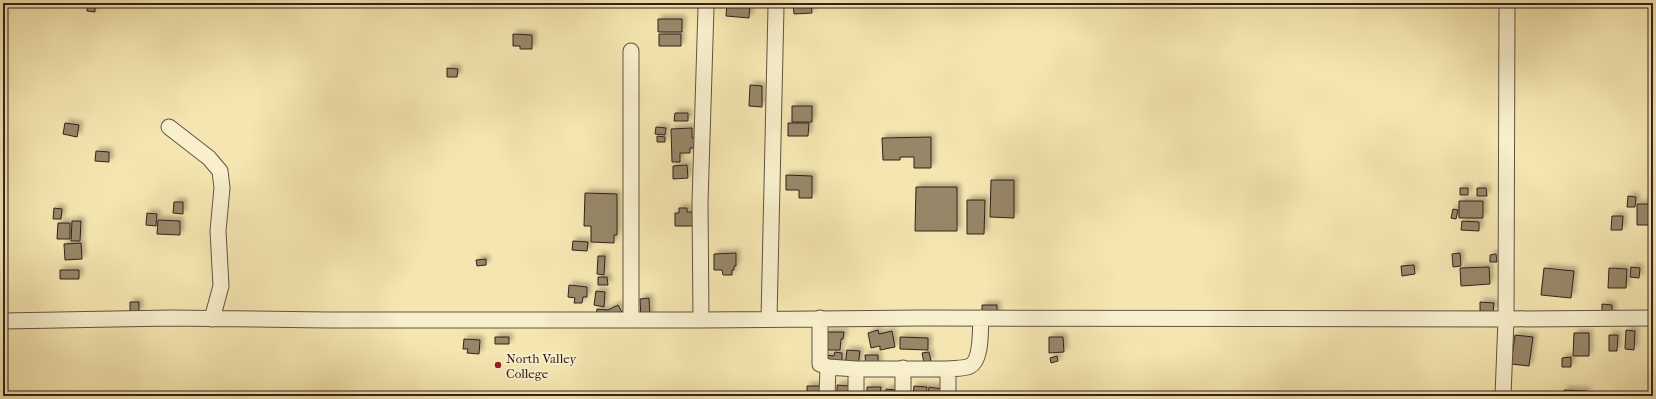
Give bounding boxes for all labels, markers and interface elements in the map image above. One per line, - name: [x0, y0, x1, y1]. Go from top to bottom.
- place label: North Valley College: [506, 351, 577, 381]
- marker: North Valley College: [493, 360, 503, 370]

